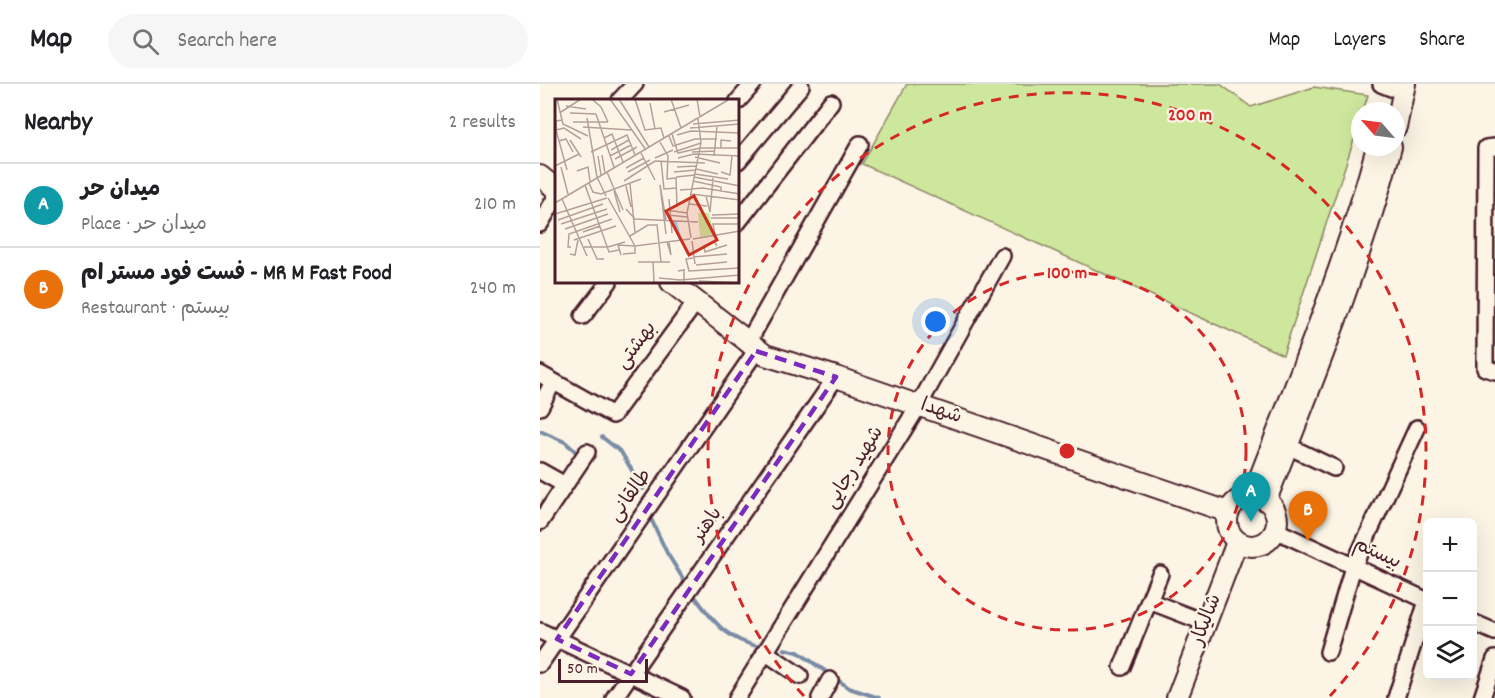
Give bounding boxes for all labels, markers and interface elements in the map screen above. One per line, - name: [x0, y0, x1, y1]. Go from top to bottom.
- search box: [108, 14, 528, 68]
- text: Map: [30, 21, 72, 61]
- icon: search: [129, 25, 162, 58]
- text: Search here: [177, 26, 277, 57]
- text: Map: [1269, 26, 1300, 56]
- text: Layers: [1333, 26, 1386, 56]
- text: Share: [1419, 26, 1465, 56]
- inset map: [555, 99, 740, 284]
- north arrow: [1351, 102, 1405, 156]
- text: 200 m: [1168, 104, 1212, 129]
- text: Nearby: [24, 105, 92, 142]
- text: 2 results: [449, 109, 516, 137]
- text: میدان حر: [81, 175, 160, 206]
- text: A: [38, 191, 49, 219]
- text: 210 m: [474, 191, 516, 219]
- text: Place · میدان حر: [81, 211, 207, 239]
- text: فست فود مستر ام - MR M Fast Food: [81, 259, 392, 290]
- text: 100 m: [1047, 262, 1087, 287]
- text: B: [39, 275, 48, 303]
- text: 240 m: [470, 275, 516, 303]
- text: Restaurant · بیستم: [81, 295, 230, 323]
- your location: [921, 307, 950, 336]
- street label: بهشتی: [610, 316, 664, 376]
- street label: شهدا: [917, 392, 965, 432]
- street label: شهید رجایی: [818, 421, 892, 515]
- centre of rings: [1057, 441, 1077, 461]
- street label: طالقانی: [602, 464, 660, 528]
- pin: A: [1232, 472, 1270, 522]
- pin: B: [1288, 492, 1328, 541]
- street label: باهنر: [685, 502, 730, 550]
- map controls: [1423, 518, 1477, 680]
- button: +: [1423, 518, 1477, 572]
- street label: بیستم: [1349, 531, 1405, 577]
- button: −: [1423, 572, 1477, 626]
- street label: شالیکار: [1184, 590, 1230, 652]
- button: layers: [1423, 626, 1477, 680]
- scale bar: [558, 656, 648, 684]
- text: 50 m: [567, 658, 598, 681]

